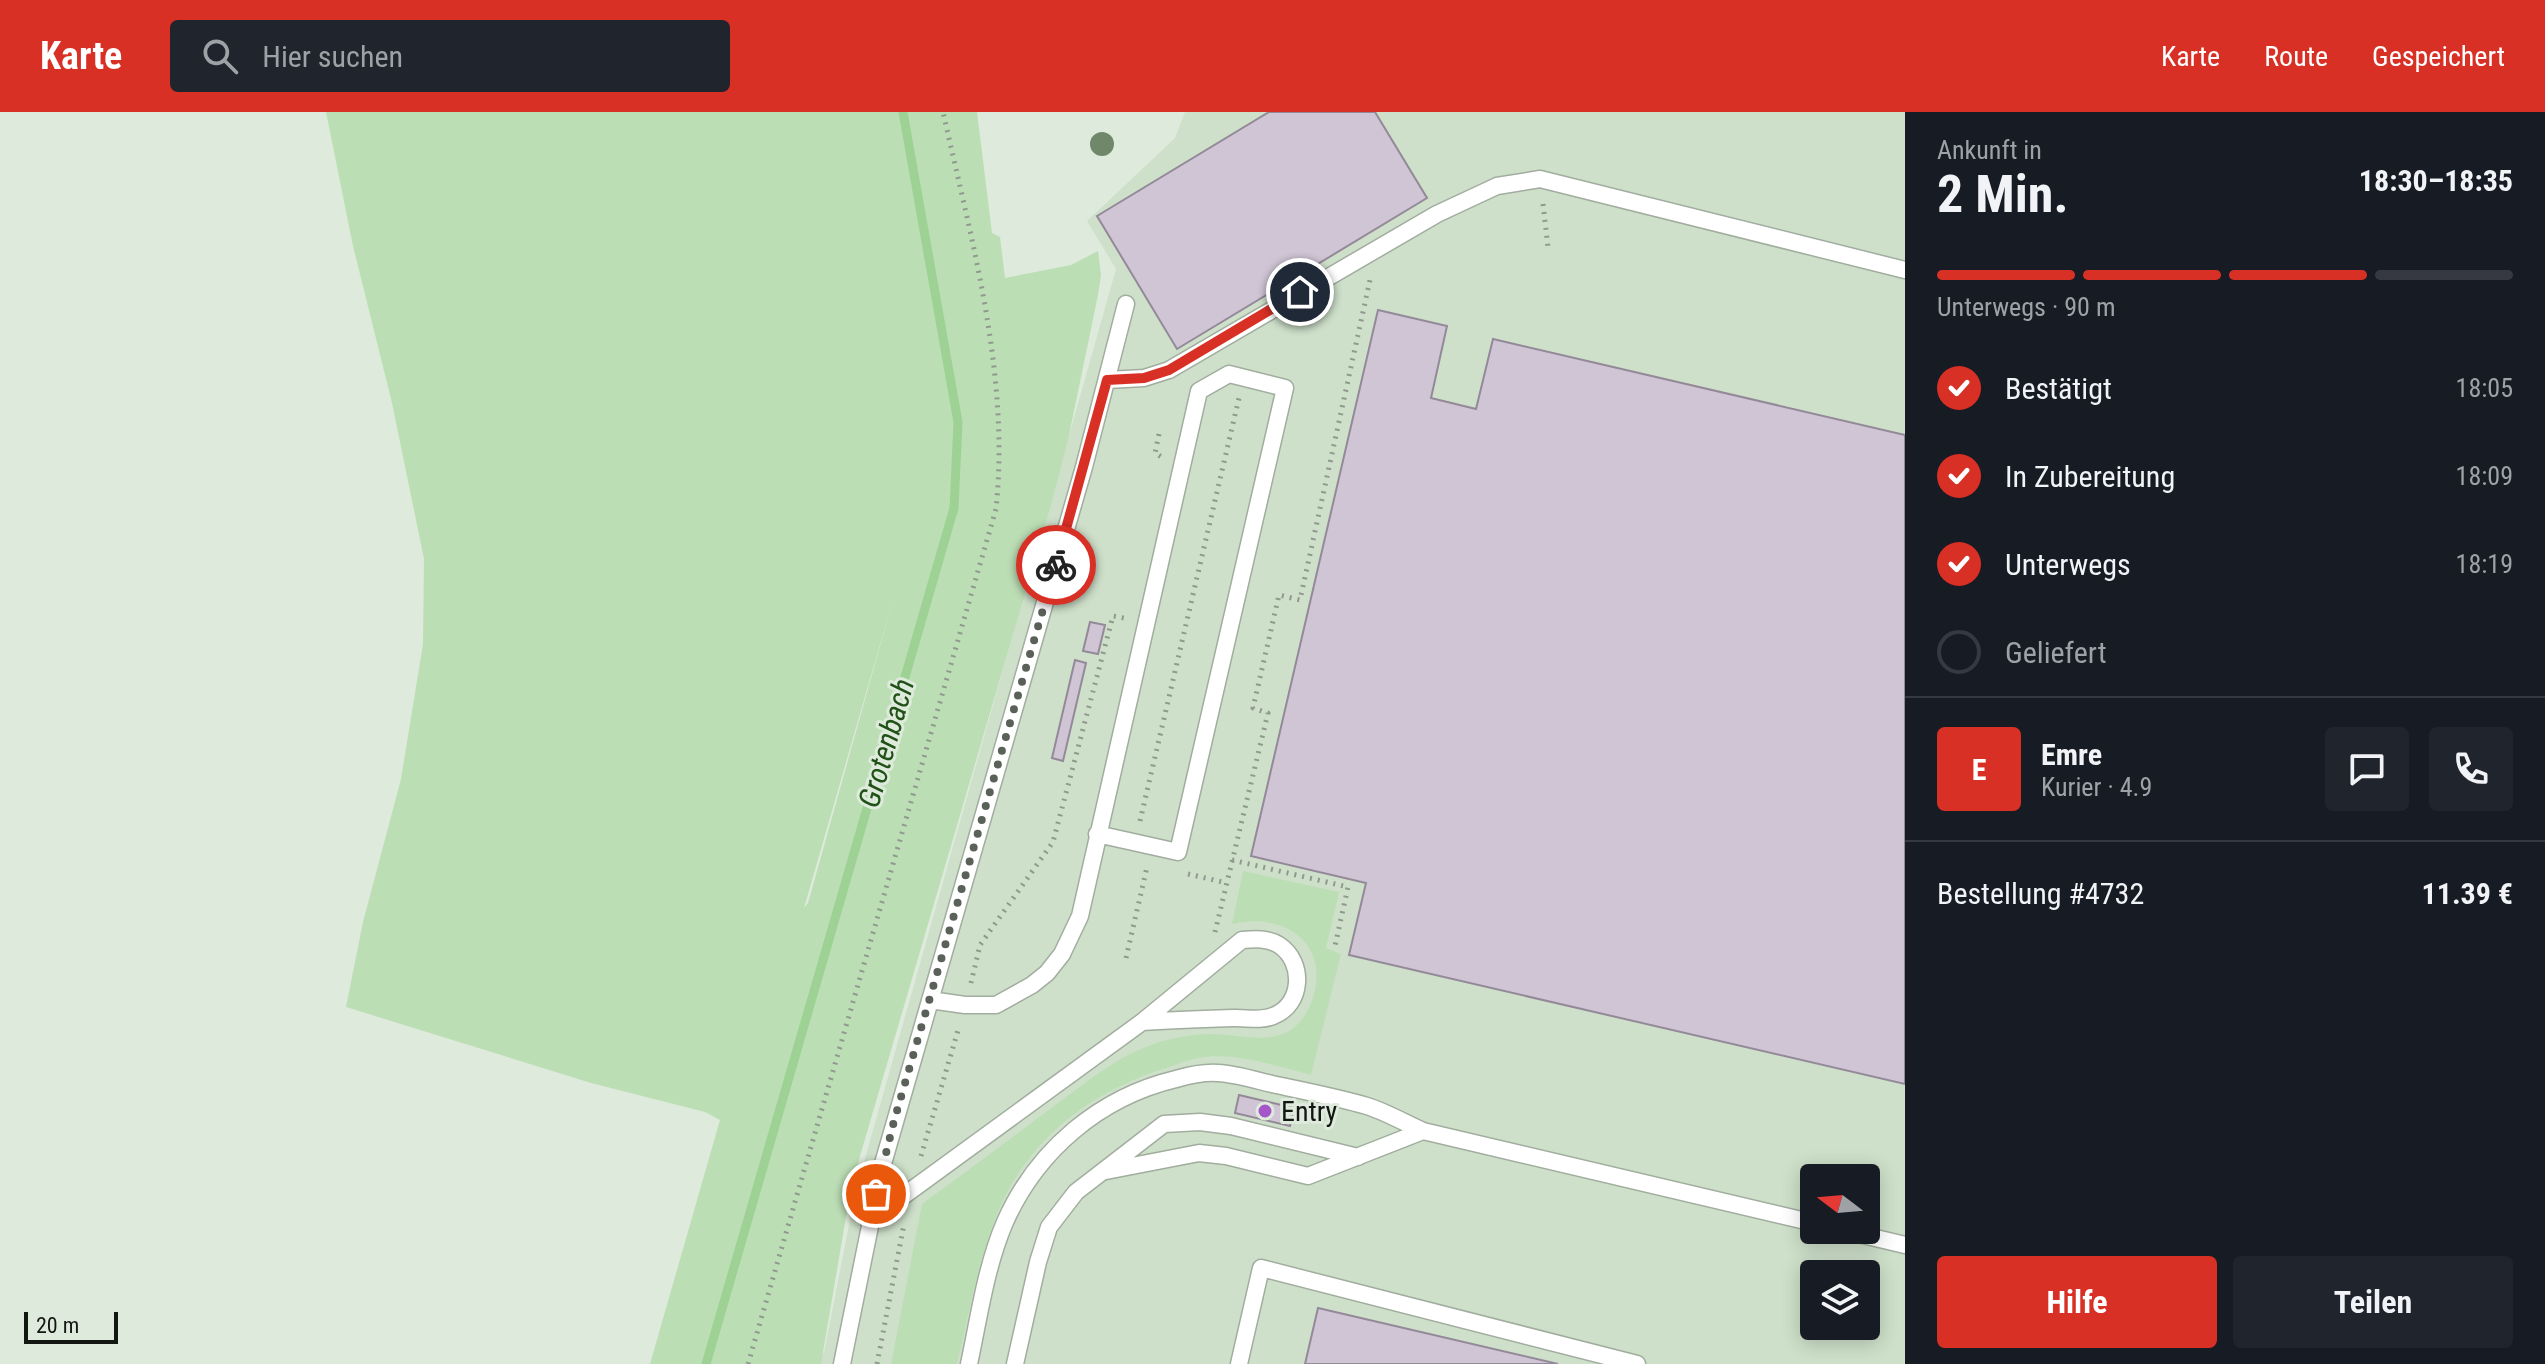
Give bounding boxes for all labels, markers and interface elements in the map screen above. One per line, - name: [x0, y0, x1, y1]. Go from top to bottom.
- search box: [170, 20, 730, 92]
- text: Karte: [40, 34, 122, 78]
- icon: search: [198, 34, 242, 78]
- text: Hier suchen: [262, 39, 403, 74]
- text: Karte: [2161, 40, 2220, 73]
- text: Route: [2264, 40, 2328, 73]
- text: Gespeichert: [2372, 40, 2505, 73]
- text: Ankunft in: [1937, 135, 2042, 165]
- text: 18:30–18:35: [2359, 163, 2513, 198]
- text: 2 Min.: [1937, 164, 2069, 225]
- pin: [1266, 258, 1334, 326]
- icon: home: [1278, 270, 1322, 314]
- text: Unterwegs · 90 m: [1937, 292, 2115, 322]
- icon: check: [1937, 366, 1981, 410]
- text: Bestätigt: [2005, 371, 2112, 406]
- text: 18:05: [2456, 373, 2513, 403]
- icon: check: [1937, 454, 1981, 498]
- text: In Zubereitung: [2005, 459, 2175, 494]
- text: 18:09: [2456, 461, 2513, 491]
- courier: [1016, 525, 1096, 605]
- icon: check: [1937, 542, 1981, 586]
- icon: bike: [1034, 543, 1078, 587]
- text: Unterwegs: [2005, 547, 2131, 582]
- text: 18:19: [2456, 549, 2513, 579]
- text: Geliefert: [2005, 635, 2107, 670]
- water label: Grotenbach: [851, 674, 921, 812]
- button: chat: [2325, 727, 2409, 811]
- button: phone: [2429, 727, 2513, 811]
- text: Emre: [2041, 737, 2102, 772]
- text: E: [1972, 752, 1986, 787]
- text: Kurier · 4.9: [2041, 772, 2152, 802]
- text: Bestellung #4732: [1937, 876, 2144, 911]
- text: 11.39 €: [2422, 876, 2513, 911]
- place label: Entry: [1281, 1095, 1338, 1128]
- marker: Entry: [1256, 1102, 1274, 1120]
- pin: [842, 1160, 910, 1228]
- north arrow: [1800, 1164, 1880, 1244]
- map controls: [1800, 1164, 1880, 1340]
- icon: bag: [854, 1172, 898, 1216]
- button: Hilfe: [1937, 1256, 2217, 1348]
- button: Teilen: [2233, 1256, 2513, 1348]
- button: layers: [1800, 1260, 1880, 1340]
- scale bar: [24, 1308, 118, 1344]
- text: 20 m: [36, 1313, 79, 1338]

